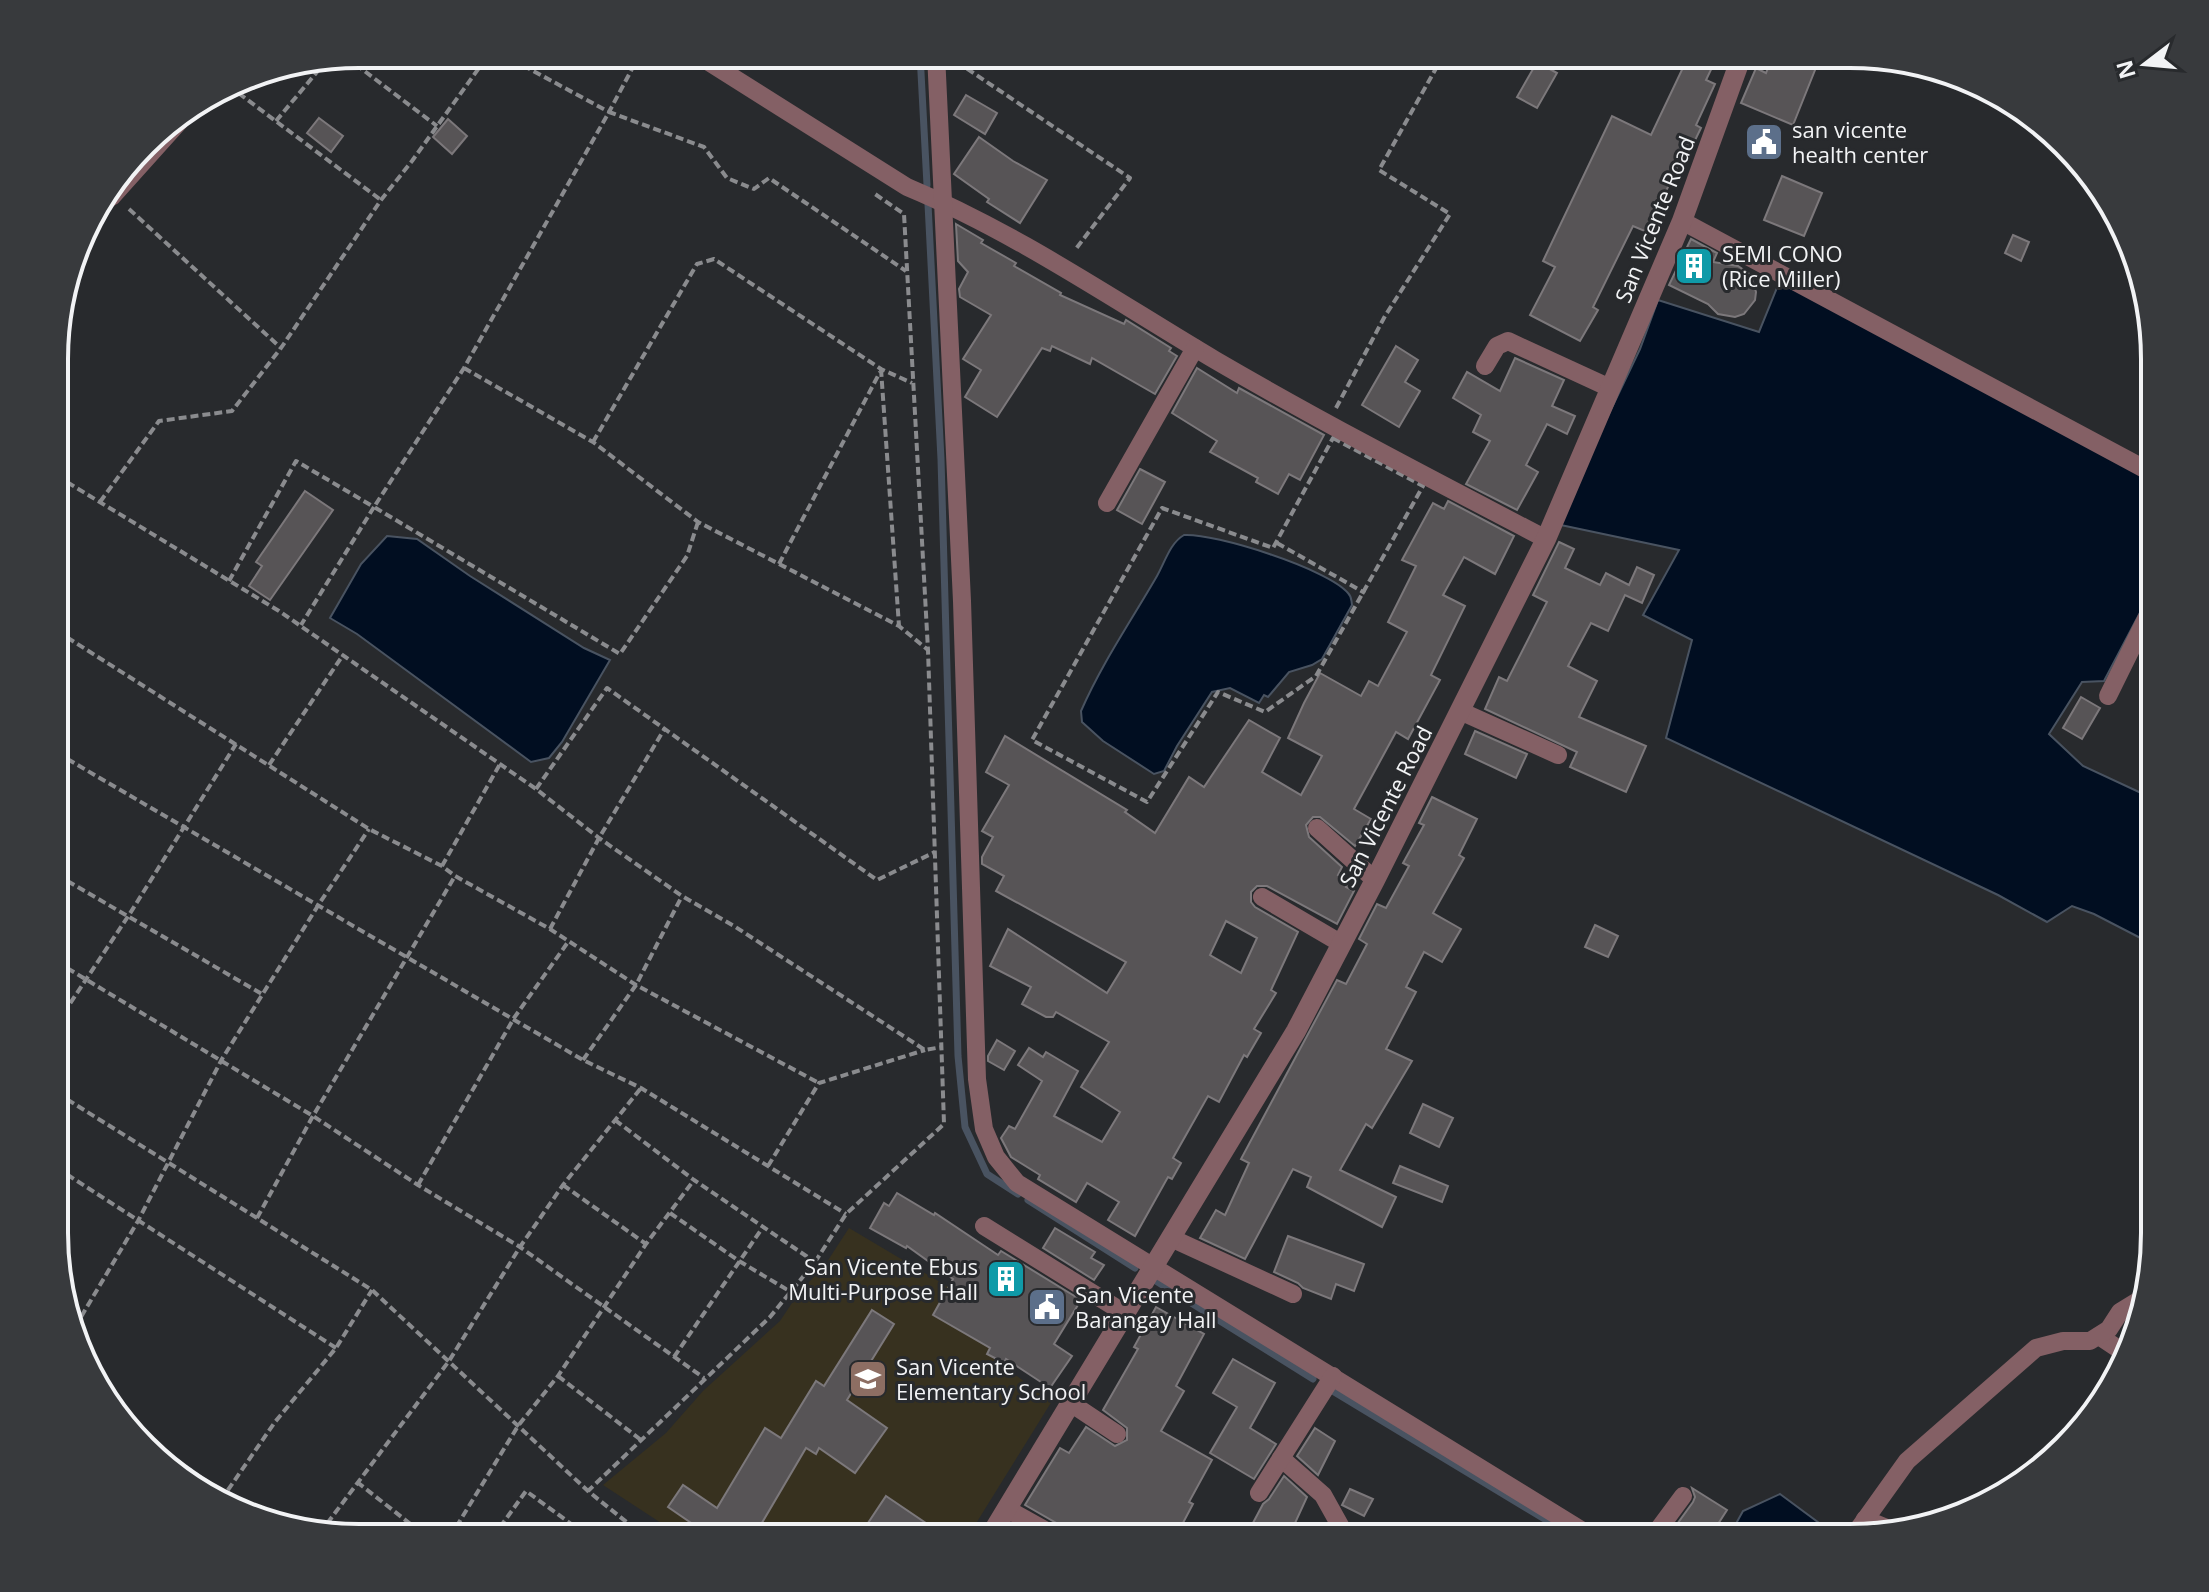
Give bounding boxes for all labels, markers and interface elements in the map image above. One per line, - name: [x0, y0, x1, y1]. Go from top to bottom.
- north arrow: [2105, 24, 2185, 104]
- text: N: [2108, 57, 2142, 83]
- place label: san vicente health center: [1792, 114, 1928, 169]
- public building icon: san vicente health center: [1743, 121, 1785, 163]
- street label: San Vicente Road: [1607, 131, 1701, 307]
- place label: SEMI CONO (Rice Miller): [1722, 238, 1843, 293]
- building icon: SEMI CONO (Rice Miller): [1673, 245, 1715, 287]
- street label: San Vicente Road: [1331, 720, 1439, 892]
- place label: San Vicente Ebus Multi-Purpose Hall: [788, 1251, 978, 1306]
- building icon: San Vicente Ebus Multi-Purpose Hall: [985, 1258, 1027, 1300]
- place label: San Vicente Barangay Hall: [1075, 1279, 1217, 1334]
- public building icon: San Vicente Barangay Hall: [1026, 1286, 1068, 1328]
- place label: San Vicente Elementary School: [896, 1351, 1086, 1406]
- school or university icon: San Vicente Elementary School: [847, 1358, 889, 1400]

